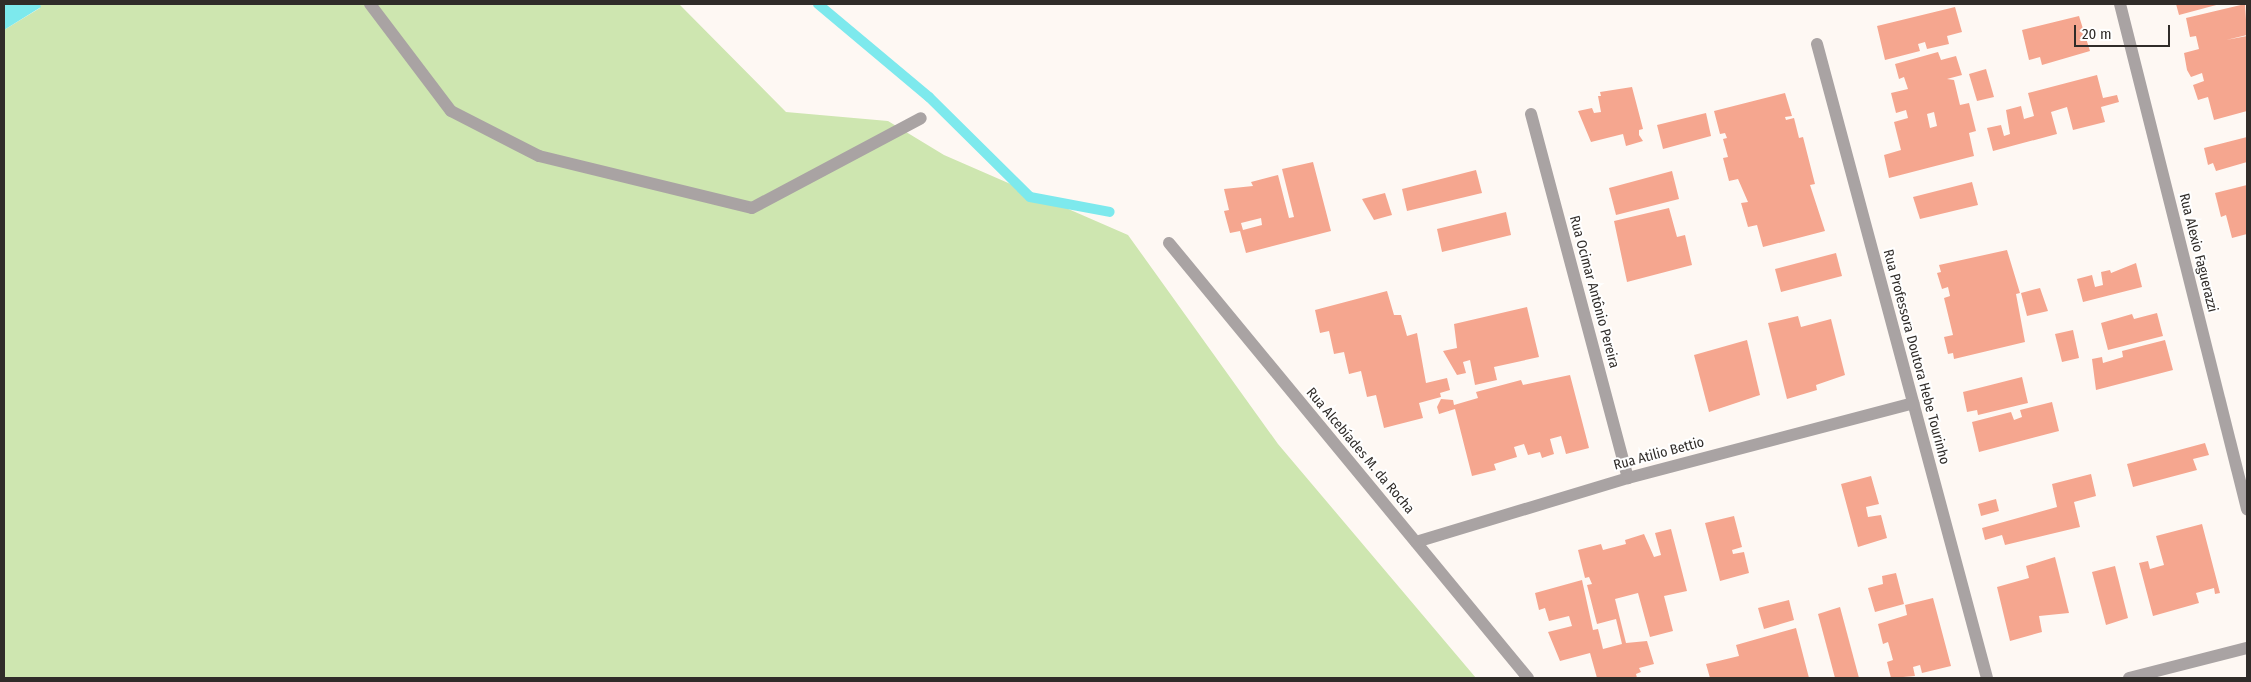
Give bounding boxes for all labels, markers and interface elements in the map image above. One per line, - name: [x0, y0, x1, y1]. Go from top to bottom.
- scale bar: [2076, 15, 2172, 47]
- text: 20 m: [2082, 25, 2112, 43]
- street label: Rua Alexio Faguerazzi: [2175, 192, 2221, 314]
- street label: Rua Ocimar Antônio Pereira: [1566, 214, 1622, 370]
- street label: Rua Professora Doutora Hebe Tourinho: [1879, 248, 1953, 466]
- street label: Rua Alcebíades M. da Rocha: [1302, 385, 1418, 517]
- street label: Rua Atilio Bettio: [1612, 434, 1706, 474]

